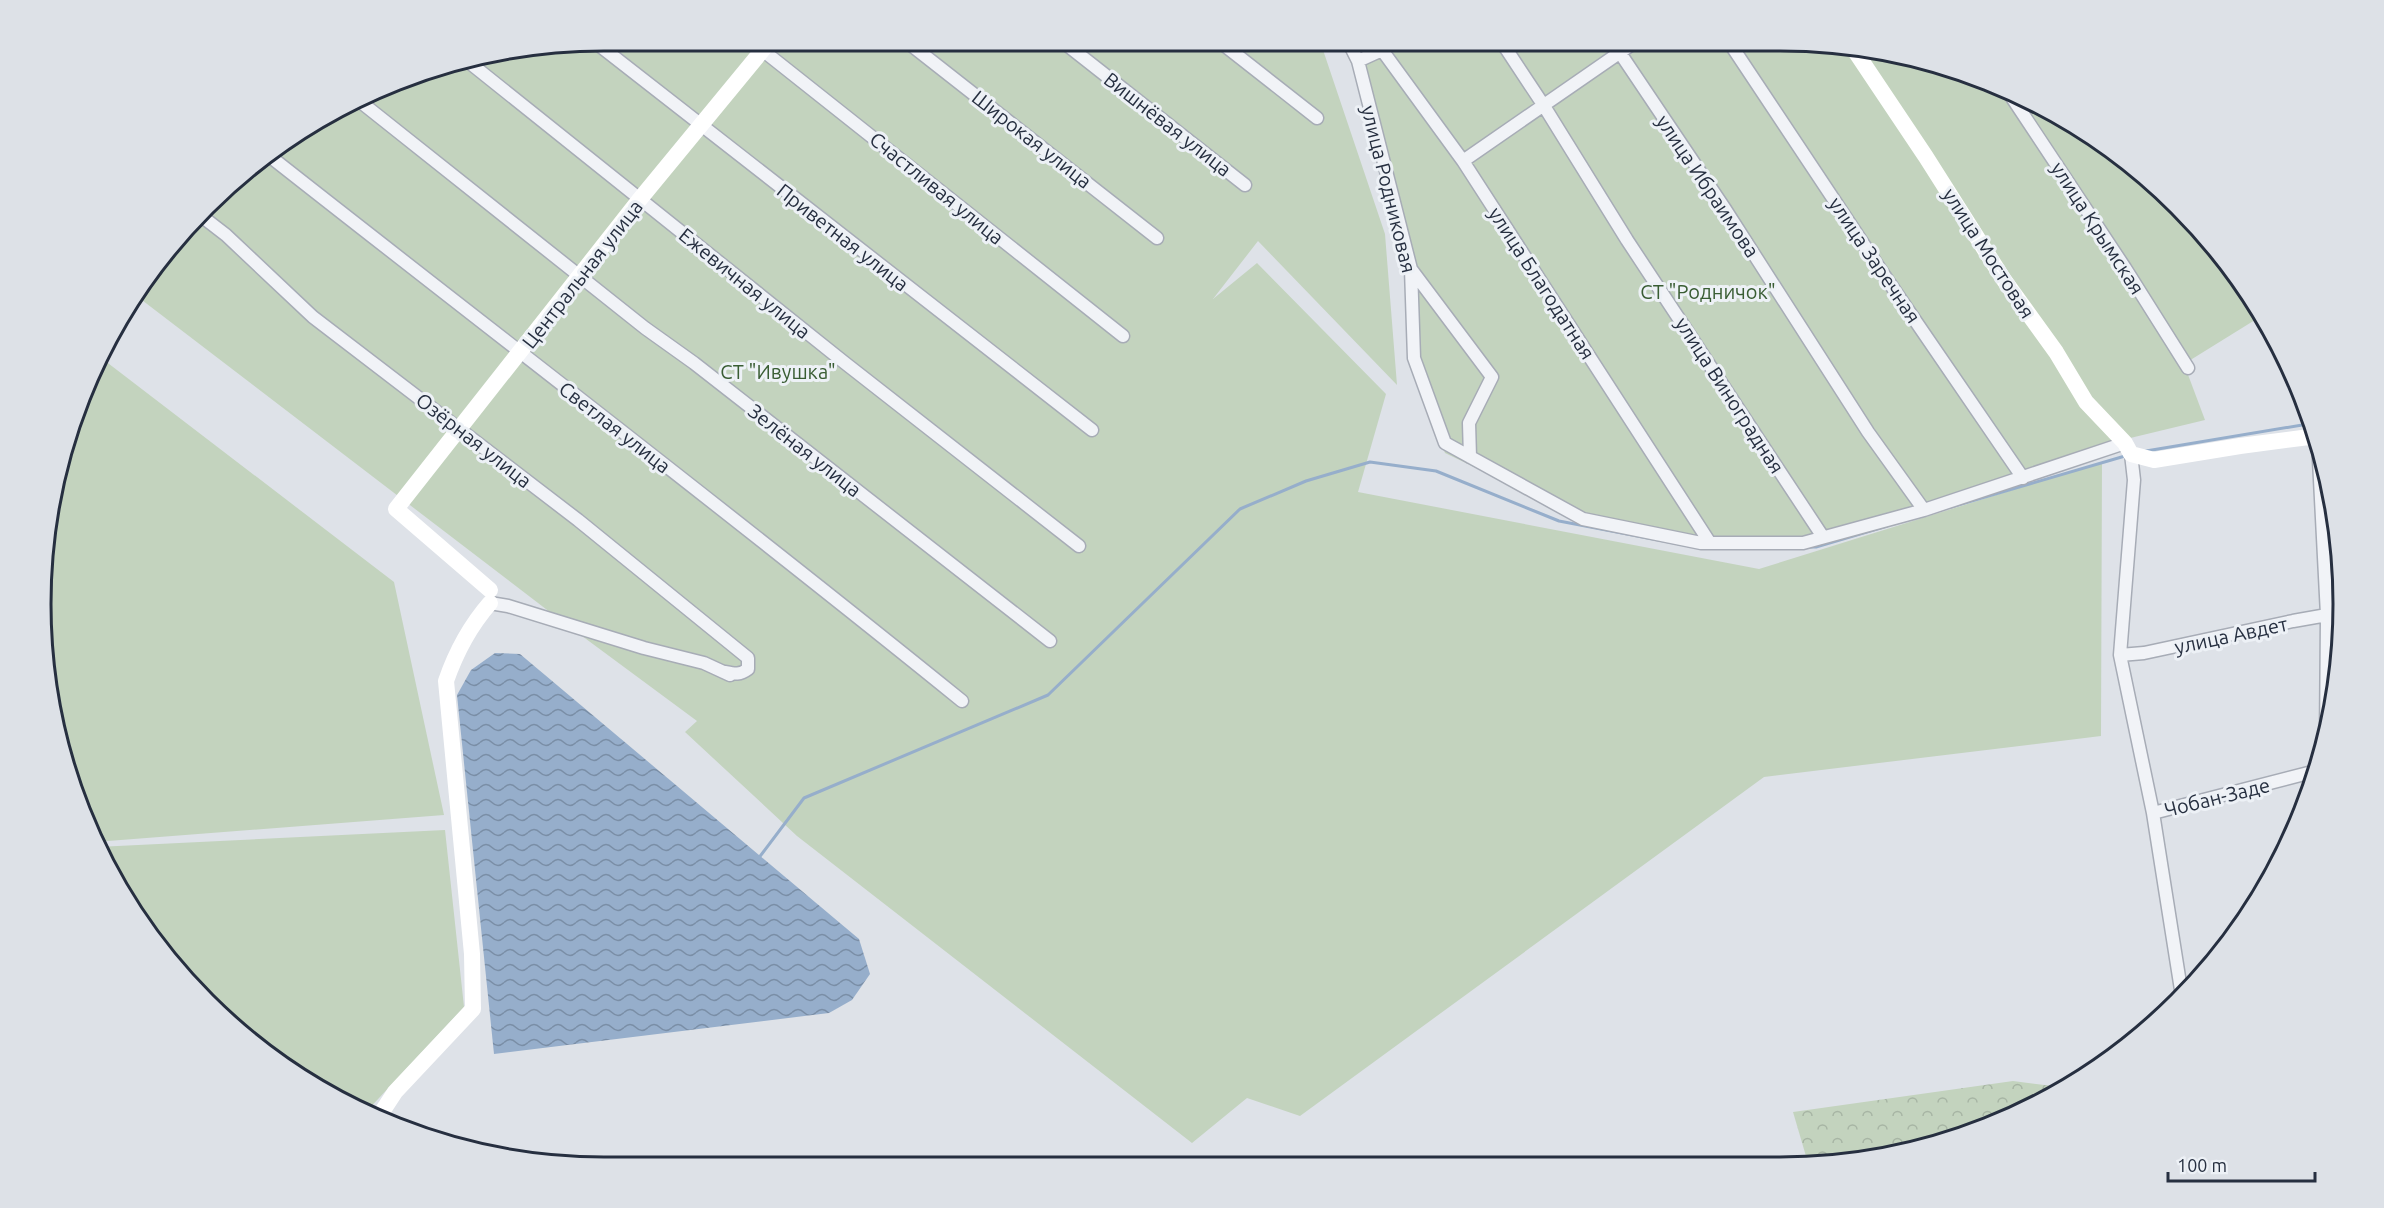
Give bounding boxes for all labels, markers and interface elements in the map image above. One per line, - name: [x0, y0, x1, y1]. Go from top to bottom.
- street label: Вишнёвая улица: [1100, 67, 1236, 181]
- street label: Широкая улица: [968, 85, 1096, 193]
- street label: улица Родниковая: [1357, 103, 1421, 275]
- street label: улица Ибраимова: [1652, 110, 1764, 262]
- street label: Счастливая улица: [866, 127, 1008, 249]
- street label: улица Крымская: [2047, 157, 2149, 299]
- street label: Приветная улица: [773, 179, 913, 295]
- street label: улица Мостовая: [1938, 184, 2040, 322]
- street label: улица Заречная: [1824, 193, 1926, 327]
- street label: Центральная улица: [517, 195, 647, 353]
- street label: улица Благодатная: [1484, 203, 1600, 363]
- street label: Ежевичная улица: [675, 223, 815, 343]
- park label: СТ "Родничок": [1640, 280, 1776, 303]
- street label: улица Виноградная: [1671, 313, 1789, 477]
- park label: СТ "Ивушка": [720, 360, 836, 383]
- street label: Светлая улица: [555, 376, 675, 478]
- street label: Озёрная улица: [412, 388, 536, 492]
- street label: Зелёная улица: [744, 399, 866, 501]
- street label: улица Авдет: [2172, 612, 2290, 658]
- street label: Чобан-Заде: [2162, 773, 2272, 821]
- scale bar: [2168, 1145, 2315, 1183]
- text: 100 m: [2177, 1155, 2227, 1175]

